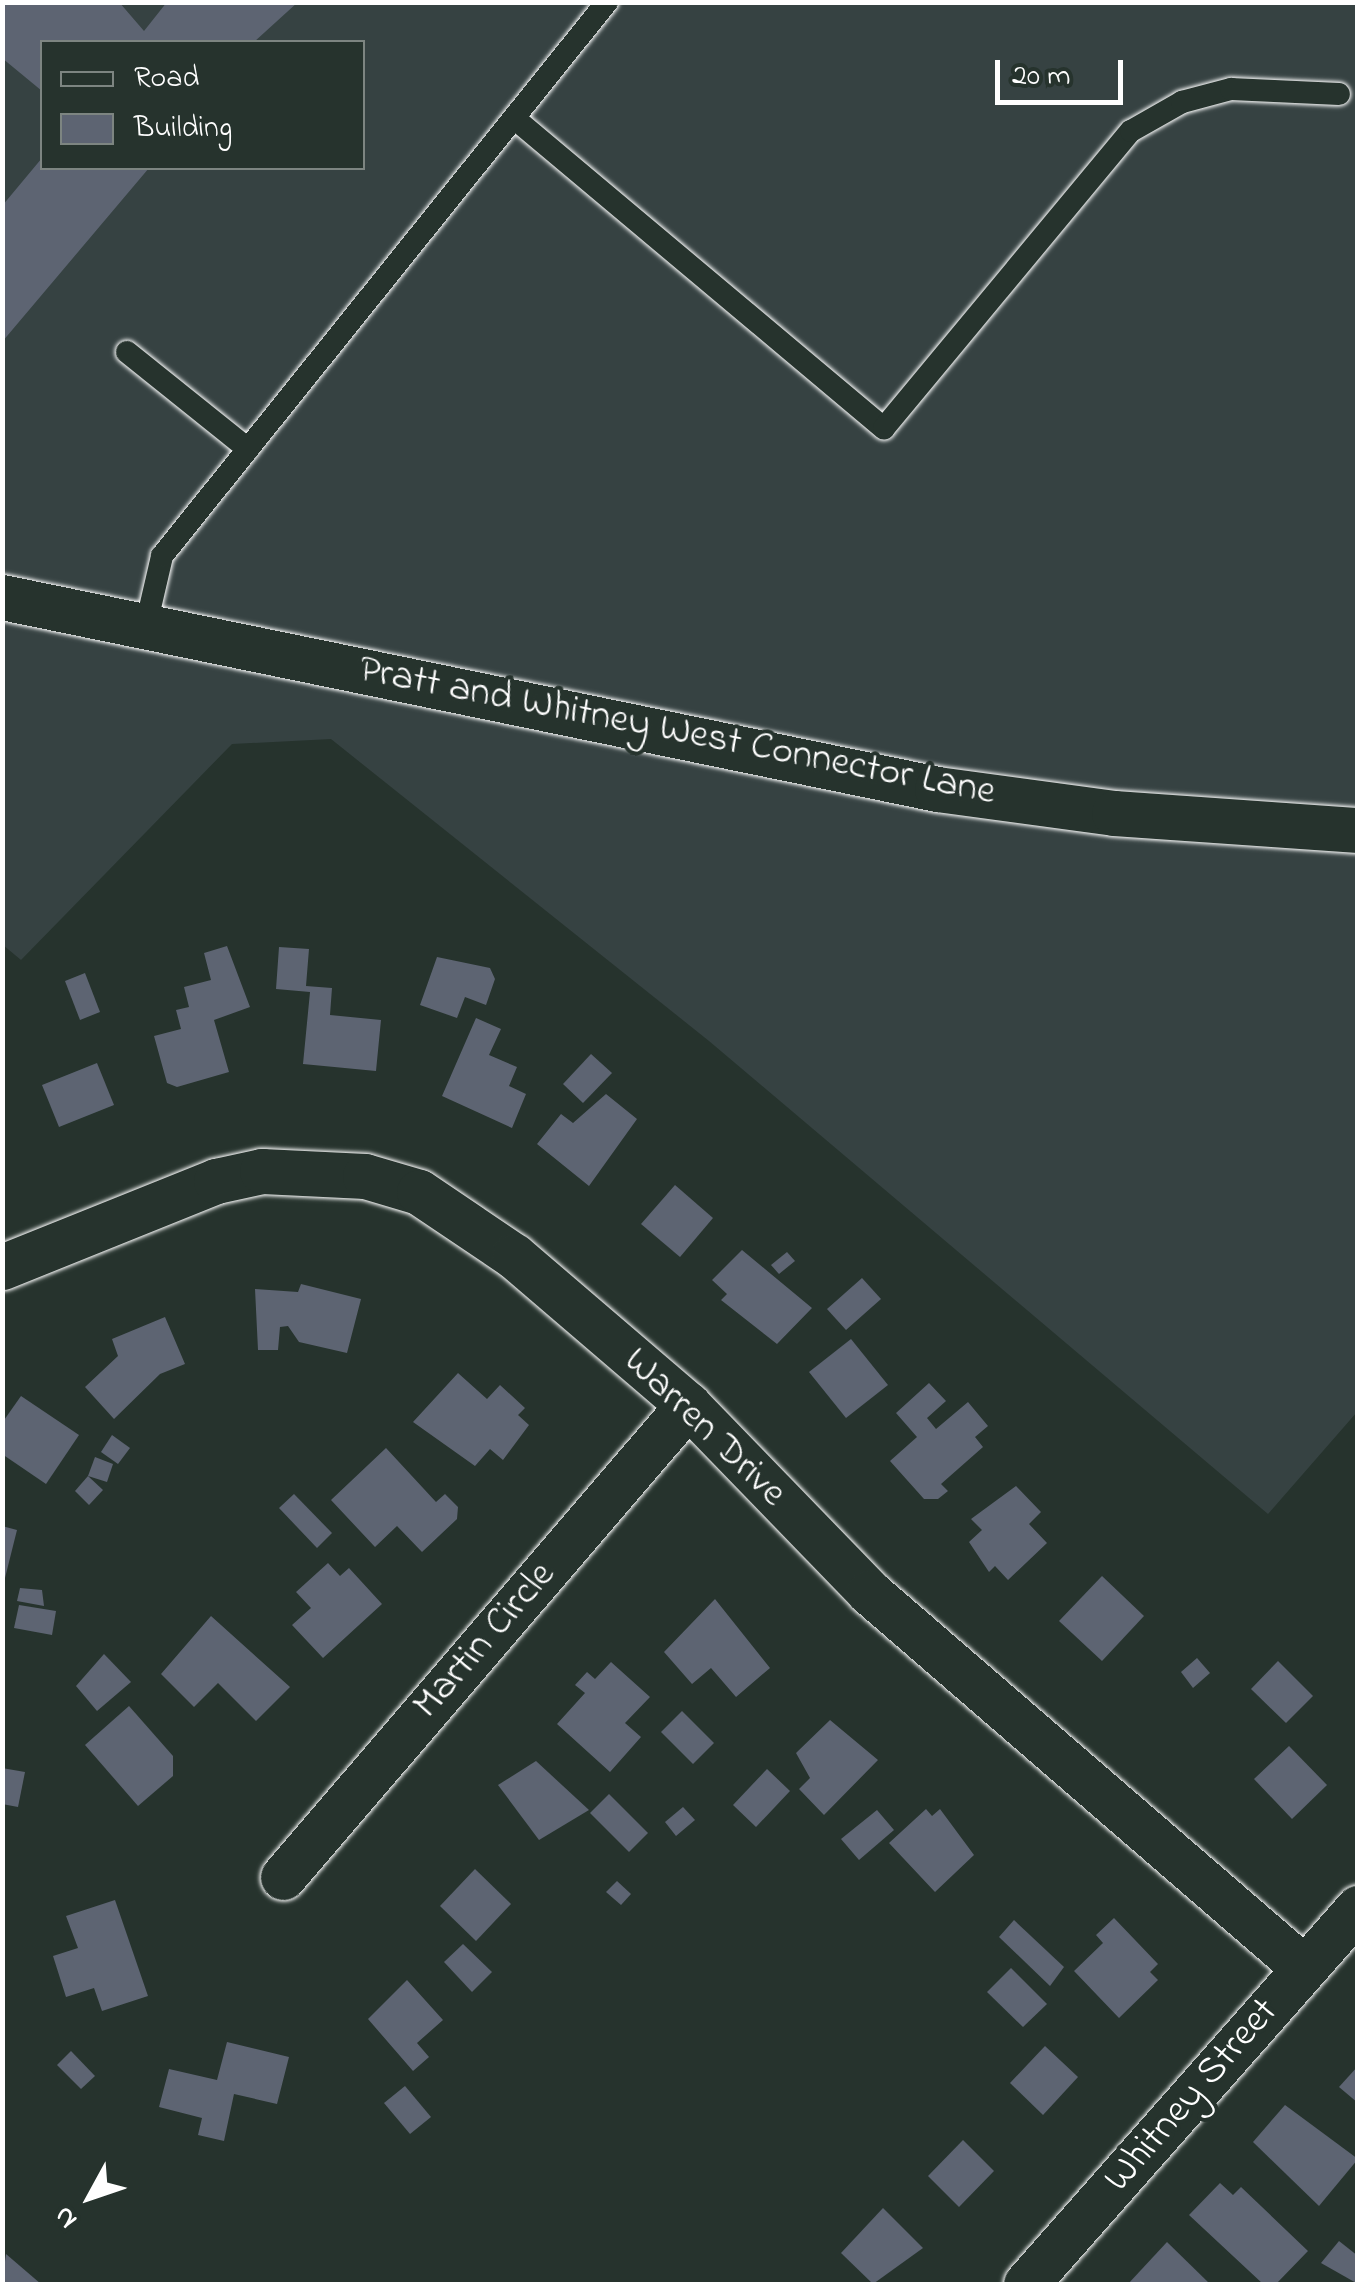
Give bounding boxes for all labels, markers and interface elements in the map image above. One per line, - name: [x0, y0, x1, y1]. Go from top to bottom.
- legend: [40, 40, 365, 170]
- scale bar: [1000, 40, 1128, 102]
- text: 20 m: [1012, 55, 1071, 99]
- text: Road: [134, 57, 199, 101]
- text: Building: [134, 107, 232, 151]
- street label: Pratt and Whitney West Connector Lane: [355, 647, 999, 817]
- street label: Warren Drive: [612, 1338, 796, 1518]
- street label: Martin Circle: [404, 1553, 566, 1729]
- street label: Whitney Street: [1095, 1989, 1289, 2203]
- north arrow: [40, 2147, 140, 2247]
- text: N: [45, 2196, 88, 2237]

